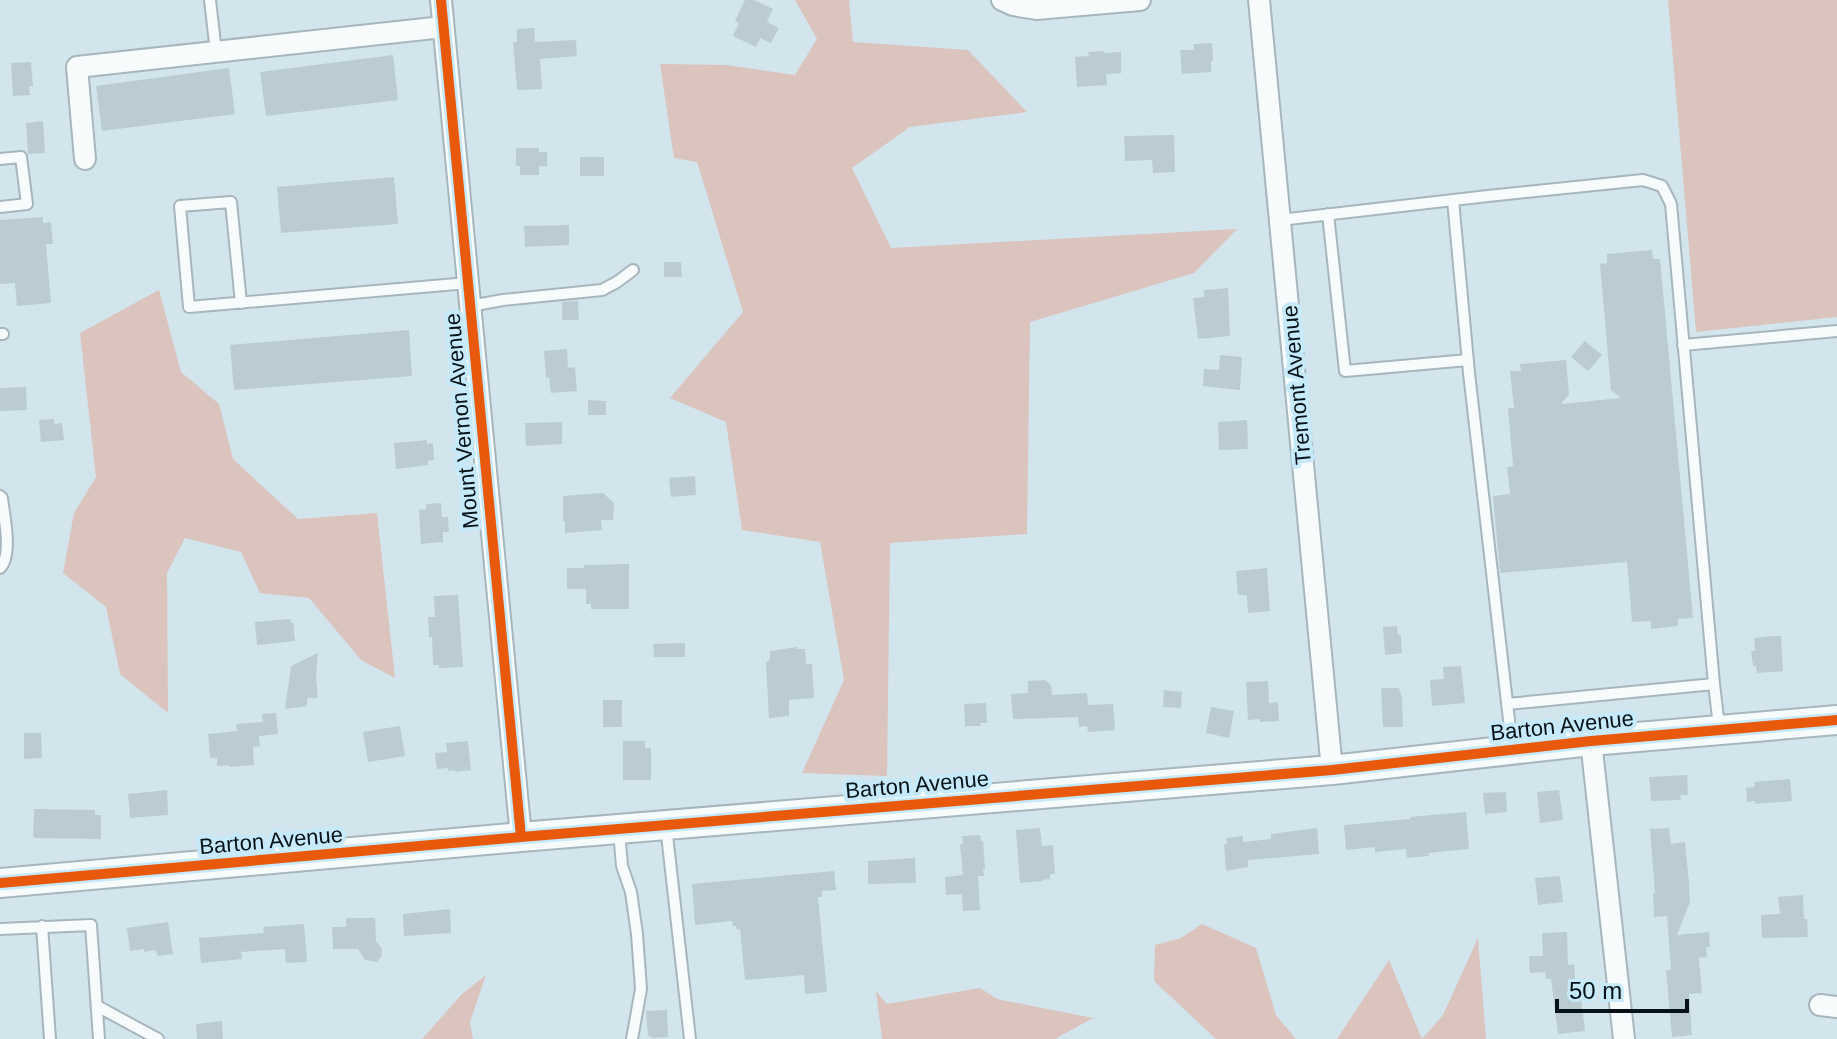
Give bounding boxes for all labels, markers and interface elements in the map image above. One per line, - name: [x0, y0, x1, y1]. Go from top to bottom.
- street label: Tremont Avenue: [1277, 304, 1316, 466]
- street label: Mount Vernon Avenue: [440, 312, 483, 530]
- street label: Barton Avenue: [1489, 706, 1635, 745]
- street label: Barton Avenue: [844, 766, 990, 803]
- street label: Barton Avenue: [198, 822, 344, 859]
- scale bar: [1557, 963, 1687, 1013]
- text: 50 m: [1569, 977, 1622, 1004]

